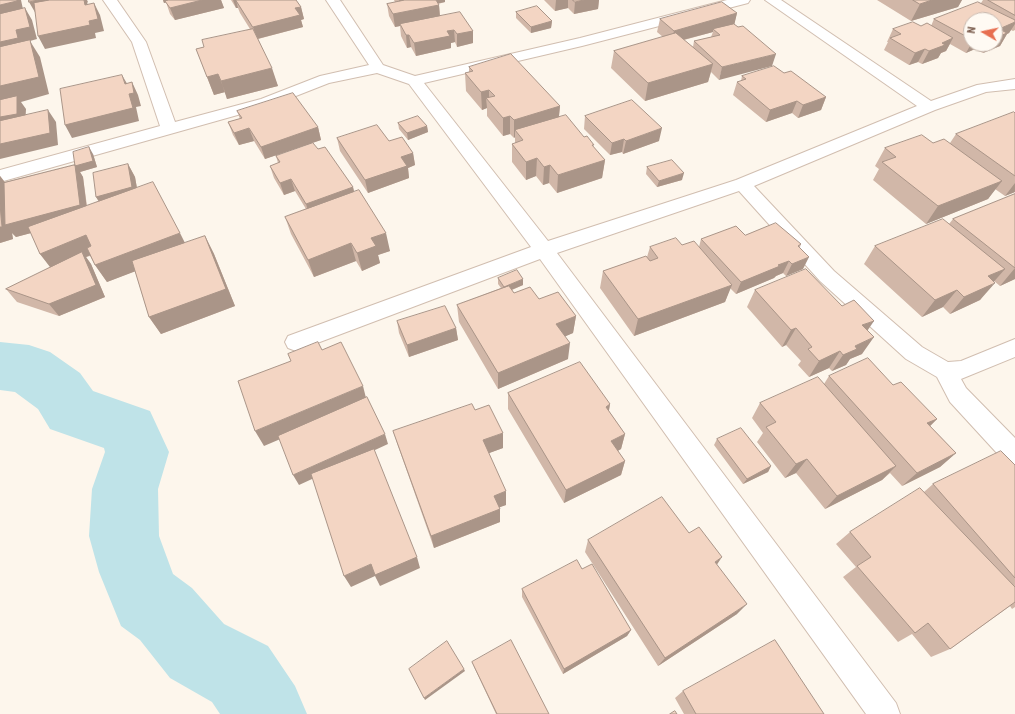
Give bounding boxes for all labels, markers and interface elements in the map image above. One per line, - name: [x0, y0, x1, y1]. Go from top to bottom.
- north arrow: [963, 12, 1003, 52]
- text: N: [965, 26, 979, 35]

